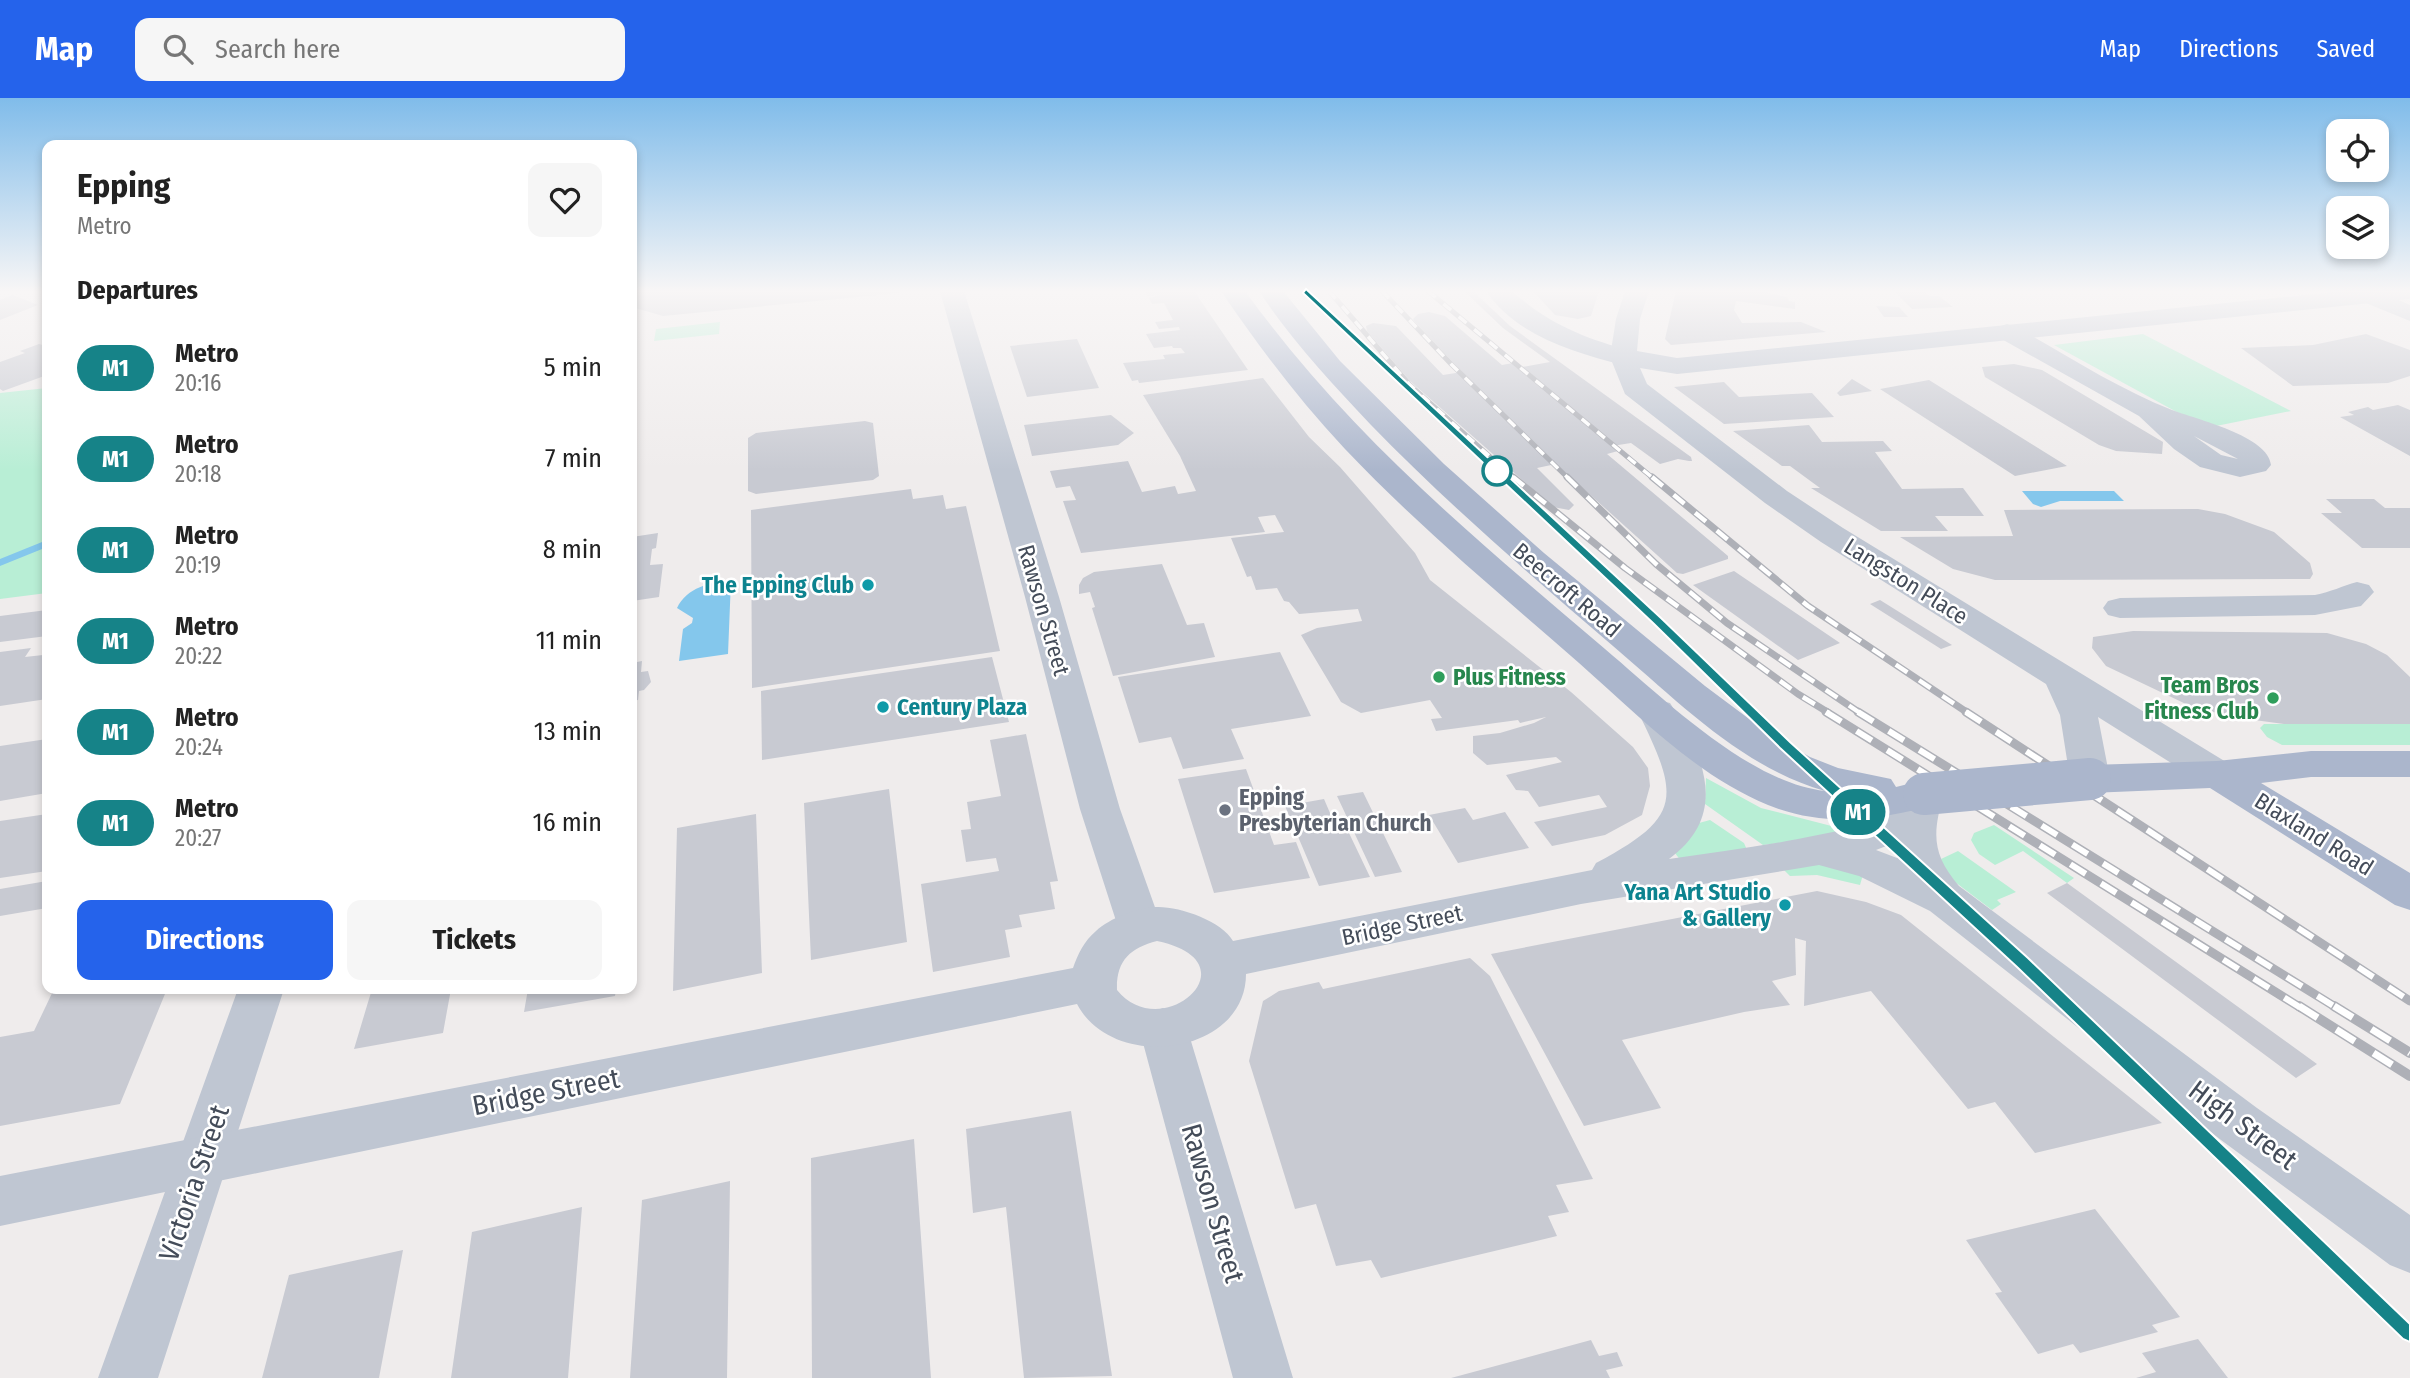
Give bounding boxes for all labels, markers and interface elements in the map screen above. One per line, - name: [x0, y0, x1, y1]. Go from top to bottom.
- search box: [135, 18, 625, 81]
- text: Map: [35, 29, 93, 69]
- icon: search: [159, 30, 197, 68]
- text: Search here: [215, 34, 340, 65]
- text: Map: [2100, 35, 2141, 63]
- text: Directions: [2179, 35, 2278, 63]
- text: Saved: [2316, 35, 2375, 63]
- map controls: [2326, 119, 2389, 259]
- button: locate: [2326, 119, 2389, 182]
- button: heart: [528, 163, 602, 237]
- text: Epping: [77, 166, 170, 206]
- button: layers: [2326, 196, 2389, 259]
- text: Metro: [77, 212, 132, 240]
- text: Departures: [77, 275, 198, 306]
- text: Metro: [175, 338, 239, 369]
- text: 5 min: [544, 352, 602, 383]
- text: M1: [102, 354, 129, 382]
- text: 20:16: [175, 369, 221, 397]
- text: Metro: [175, 429, 239, 460]
- text: 7 min: [545, 443, 602, 474]
- text: M1: [102, 445, 129, 473]
- unlabelled marker: [1482, 456, 1512, 486]
- text: 20:18: [175, 460, 222, 488]
- text: Metro: [175, 520, 239, 551]
- street label: Langston Place: [1839, 532, 1973, 630]
- text: 8 min: [543, 534, 602, 565]
- text: M1: [102, 536, 129, 564]
- street label: Beecroft Road: [1507, 537, 1627, 643]
- street label: Rawson Street: [1012, 541, 1076, 679]
- text: 20:19: [175, 551, 221, 579]
- place label: The Epping Club: [702, 571, 854, 599]
- marker: The Epping Club: [860, 577, 876, 593]
- text: Metro: [175, 611, 239, 642]
- text: 11 min: [536, 625, 602, 656]
- text: M1: [102, 627, 129, 655]
- text: 20:22: [175, 642, 222, 670]
- place label: Plus Fitness: [1453, 663, 1566, 691]
- marker: Plus Fitness: [1431, 669, 1447, 685]
- place label: Team Bros Fitness Club: [2144, 671, 2259, 725]
- marker: Team Bros Fitness Club: [2265, 690, 2281, 706]
- place label: Century Plaza: [897, 693, 1027, 721]
- marker: Century Plaza: [875, 699, 891, 715]
- text: Metro: [175, 702, 239, 733]
- text: 13 min: [534, 716, 602, 747]
- text: M1: [102, 718, 129, 746]
- text: 20:24: [175, 733, 223, 761]
- place label: Epping Presbyterian Church: [1239, 783, 1431, 837]
- street label: Blaxland Road: [2249, 786, 2379, 882]
- line badge: M1: [1826, 789, 1890, 835]
- text: Metro: [175, 793, 239, 824]
- text: M1: [1845, 798, 1872, 826]
- marker: Epping Presbyterian Church: [1217, 802, 1233, 818]
- text: 16 min: [533, 807, 602, 838]
- text: M1: [102, 809, 129, 837]
- text: 20:27: [175, 824, 221, 852]
- place label: Yana Art Studio & Gallery: [1623, 878, 1772, 932]
- marker: Yana Art Studio & Gallery: [1777, 897, 1793, 913]
- street label: Bridge Street: [1339, 898, 1465, 951]
- button: Directions: [77, 900, 333, 980]
- button: Tickets: [347, 900, 602, 980]
- street label: Bridge Street: [470, 1061, 623, 1122]
- street label: High Street: [2182, 1073, 2304, 1177]
- street label: Victoria Street: [152, 1100, 236, 1265]
- street label: Rawson Street: [1175, 1120, 1252, 1287]

